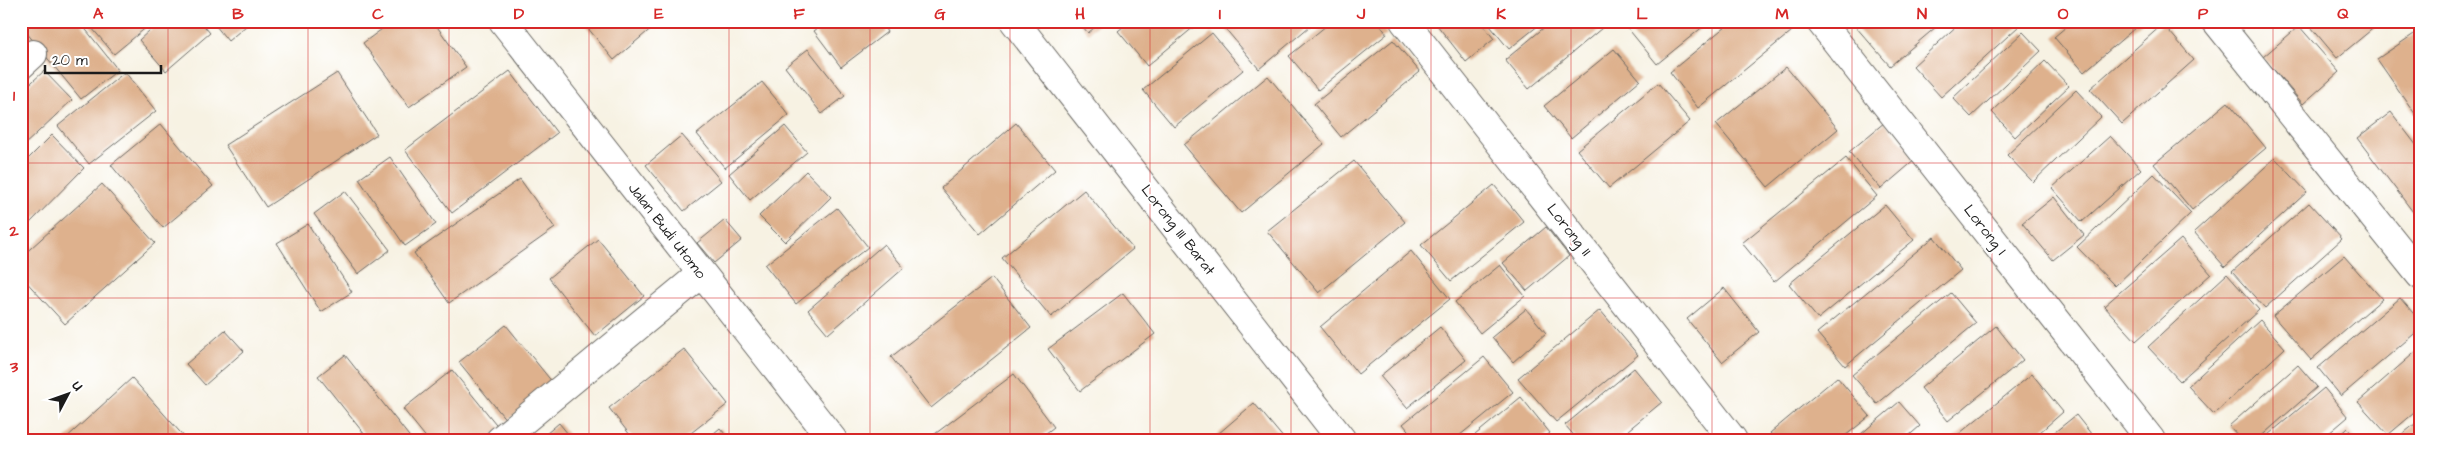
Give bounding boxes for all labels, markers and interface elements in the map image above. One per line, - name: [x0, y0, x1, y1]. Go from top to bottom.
- text: A: [93, 3, 104, 25]
- text: B: [232, 3, 244, 25]
- text: C: [372, 3, 384, 25]
- text: D: [514, 3, 525, 25]
- text: E: [654, 3, 664, 25]
- text: F: [793, 3, 805, 25]
- text: G: [934, 3, 946, 25]
- text: H: [1075, 3, 1085, 25]
- text: I: [1219, 3, 1221, 25]
- text: J: [1356, 3, 1366, 25]
- text: K: [1496, 3, 1506, 25]
- text: L: [1636, 3, 1648, 25]
- text: M: [1775, 3, 1789, 25]
- text: N: [1917, 3, 1927, 25]
- text: O: [2058, 3, 2069, 25]
- text: P: [2198, 3, 2209, 25]
- text: Q: [2337, 3, 2349, 25]
- scale bar: [45, 42, 161, 74]
- text: 20 m: [52, 50, 88, 71]
- text: 1: [13, 85, 16, 107]
- street label: Jalan Budi Utomo: [623, 179, 711, 284]
- street label: Lorong III Barat: [1135, 180, 1220, 280]
- street label: Lorong II: [1541, 199, 1596, 261]
- street label: Lorong I: [1958, 200, 2011, 260]
- text: 2: [8, 220, 19, 242]
- text: 3: [9, 356, 19, 378]
- north arrow: [42, 368, 92, 418]
- text: U: [67, 377, 87, 396]

